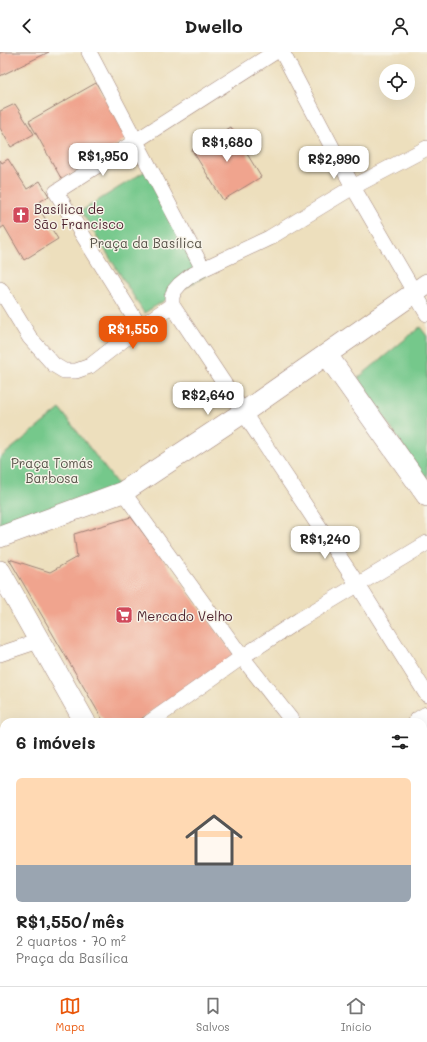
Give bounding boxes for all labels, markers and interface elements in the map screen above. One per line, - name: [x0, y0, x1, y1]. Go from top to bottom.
- text: Dwello: [184, 14, 243, 38]
- icon: back: [16, 15, 38, 37]
- icon: person: [389, 15, 411, 37]
- map controls: [379, 64, 415, 100]
- button: locate: [379, 64, 415, 100]
- pin: R$1,680: [190, 129, 264, 163]
- text: R$1,680: [201, 133, 253, 150]
- pin: R$1,950: [66, 143, 140, 177]
- pin: R$2,990: [297, 146, 371, 180]
- text: R$1,950: [78, 147, 128, 164]
- text: R$2,990: [308, 150, 360, 167]
- place label: Basílica de São Francisco: [34, 200, 124, 232]
- church icon: Basílica de São Francisco: [11, 205, 31, 225]
- park label: Praça da Basílica: [90, 234, 202, 251]
- pin: R$1,550: [96, 316, 170, 350]
- text: R$1,550: [108, 320, 158, 337]
- pin: R$2,640: [171, 382, 245, 416]
- text: R$2,640: [182, 386, 234, 403]
- park label: Praça Tomás Barbosa: [11, 454, 93, 486]
- pin: R$1,240: [288, 526, 362, 560]
- text: R$1,240: [300, 530, 350, 547]
- supermarket icon: Mercado Velho: [114, 605, 134, 625]
- place label: Mercado Velho: [137, 607, 233, 624]
- text: 6 imóveis: [16, 731, 96, 753]
- icon: filters: [389, 731, 411, 753]
- icon: home: [178, 804, 250, 876]
- text: R$1,550/mês: [16, 910, 124, 932]
- text: 2 quartos · 70 m²: [16, 932, 126, 949]
- text: Praça da Basílica: [16, 949, 129, 966]
- tab: Mapa: [56, 995, 85, 1034]
- tab: Salvos: [196, 995, 230, 1034]
- tab: Início: [341, 995, 371, 1034]

